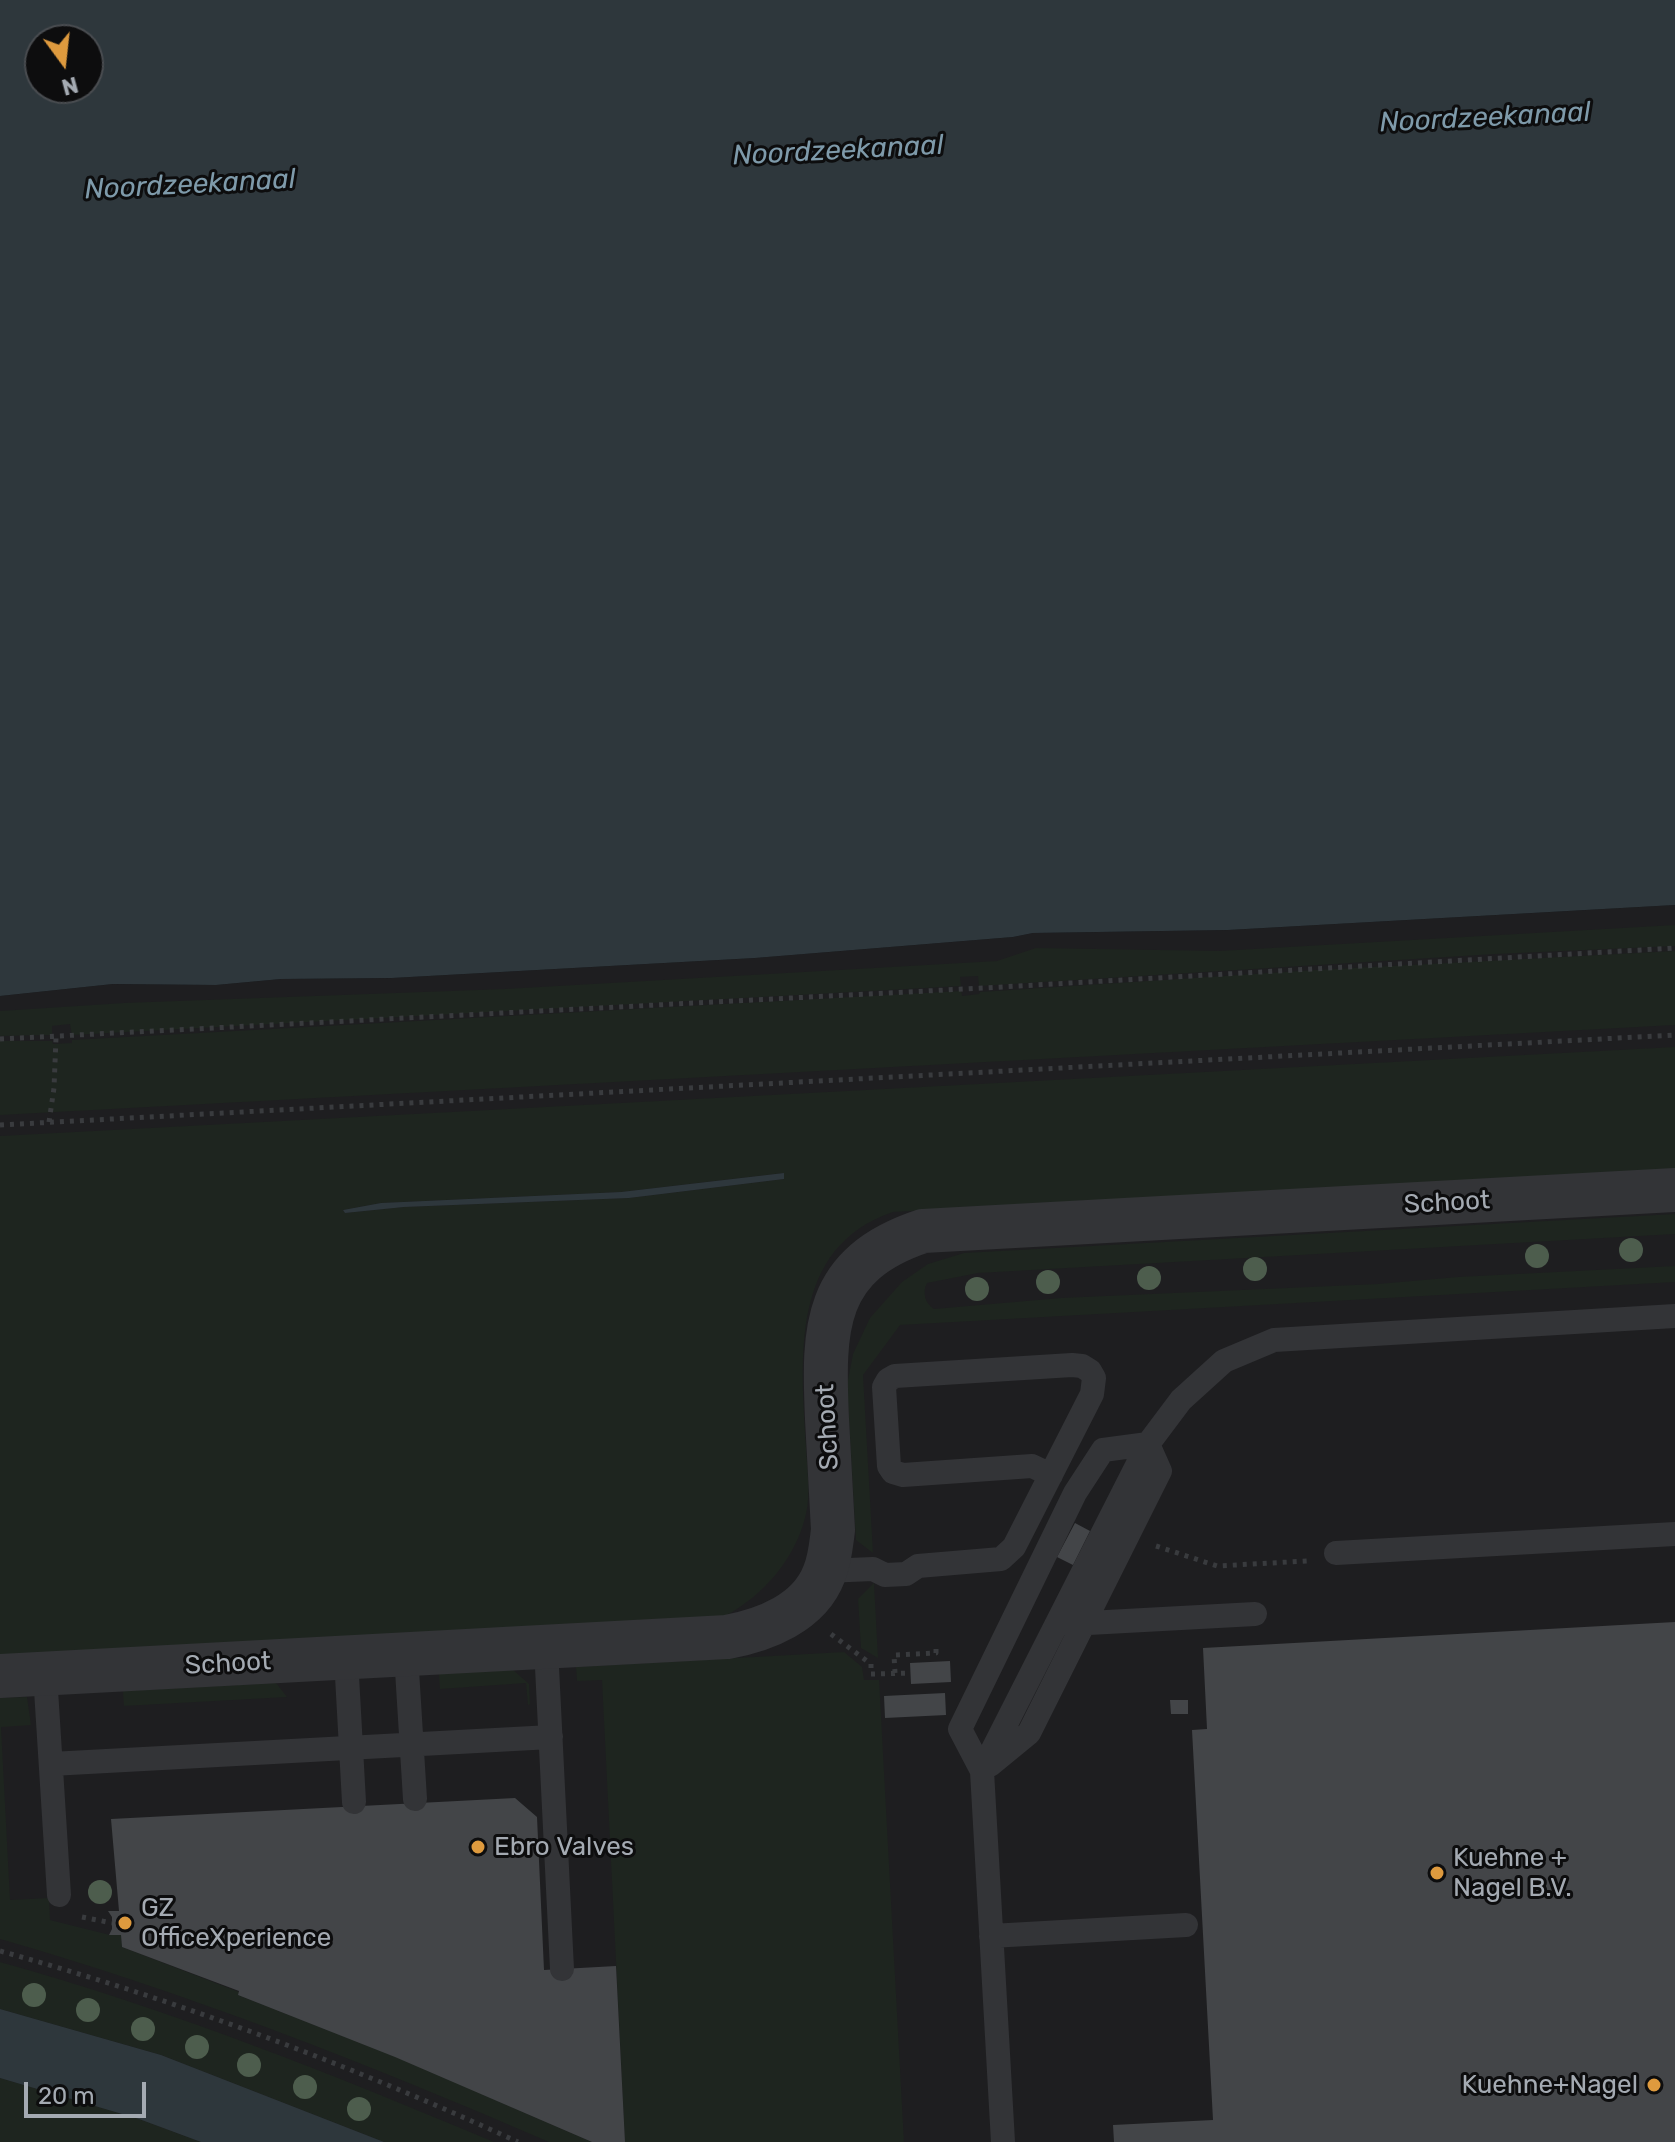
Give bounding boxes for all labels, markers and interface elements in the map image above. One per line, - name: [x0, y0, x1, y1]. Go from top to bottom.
- north arrow: [24, 24, 104, 104]
- text: N: [59, 71, 81, 101]
- water label: Noordzeekanaal: [1379, 96, 1591, 140]
- water label: Noordzeekanaal: [732, 129, 944, 173]
- water label: Noordzeekanaal: [84, 163, 296, 207]
- street label: Schoot: [1403, 1185, 1491, 1221]
- street label: Schoot: [810, 1383, 846, 1471]
- street label: Schoot: [184, 1646, 272, 1682]
- place label: Ebro Valves: [494, 1831, 634, 1863]
- marker: Ebro Valves: [469, 1838, 487, 1856]
- place label: Kuehne + Nagel B.V.: [1453, 1842, 1572, 1904]
- marker: Kuehne + Nagel B.V.: [1428, 1864, 1446, 1882]
- place label: GZ OfficeXperience: [141, 1892, 331, 1954]
- marker: GZ OfficeXperience: [116, 1914, 134, 1932]
- scale bar: [28, 2066, 150, 2116]
- place label: Kuehne+Nagel: [1462, 2069, 1638, 2101]
- marker: Kuehne+Nagel: [1645, 2076, 1663, 2094]
- text: 20 m: [38, 2082, 95, 2110]

